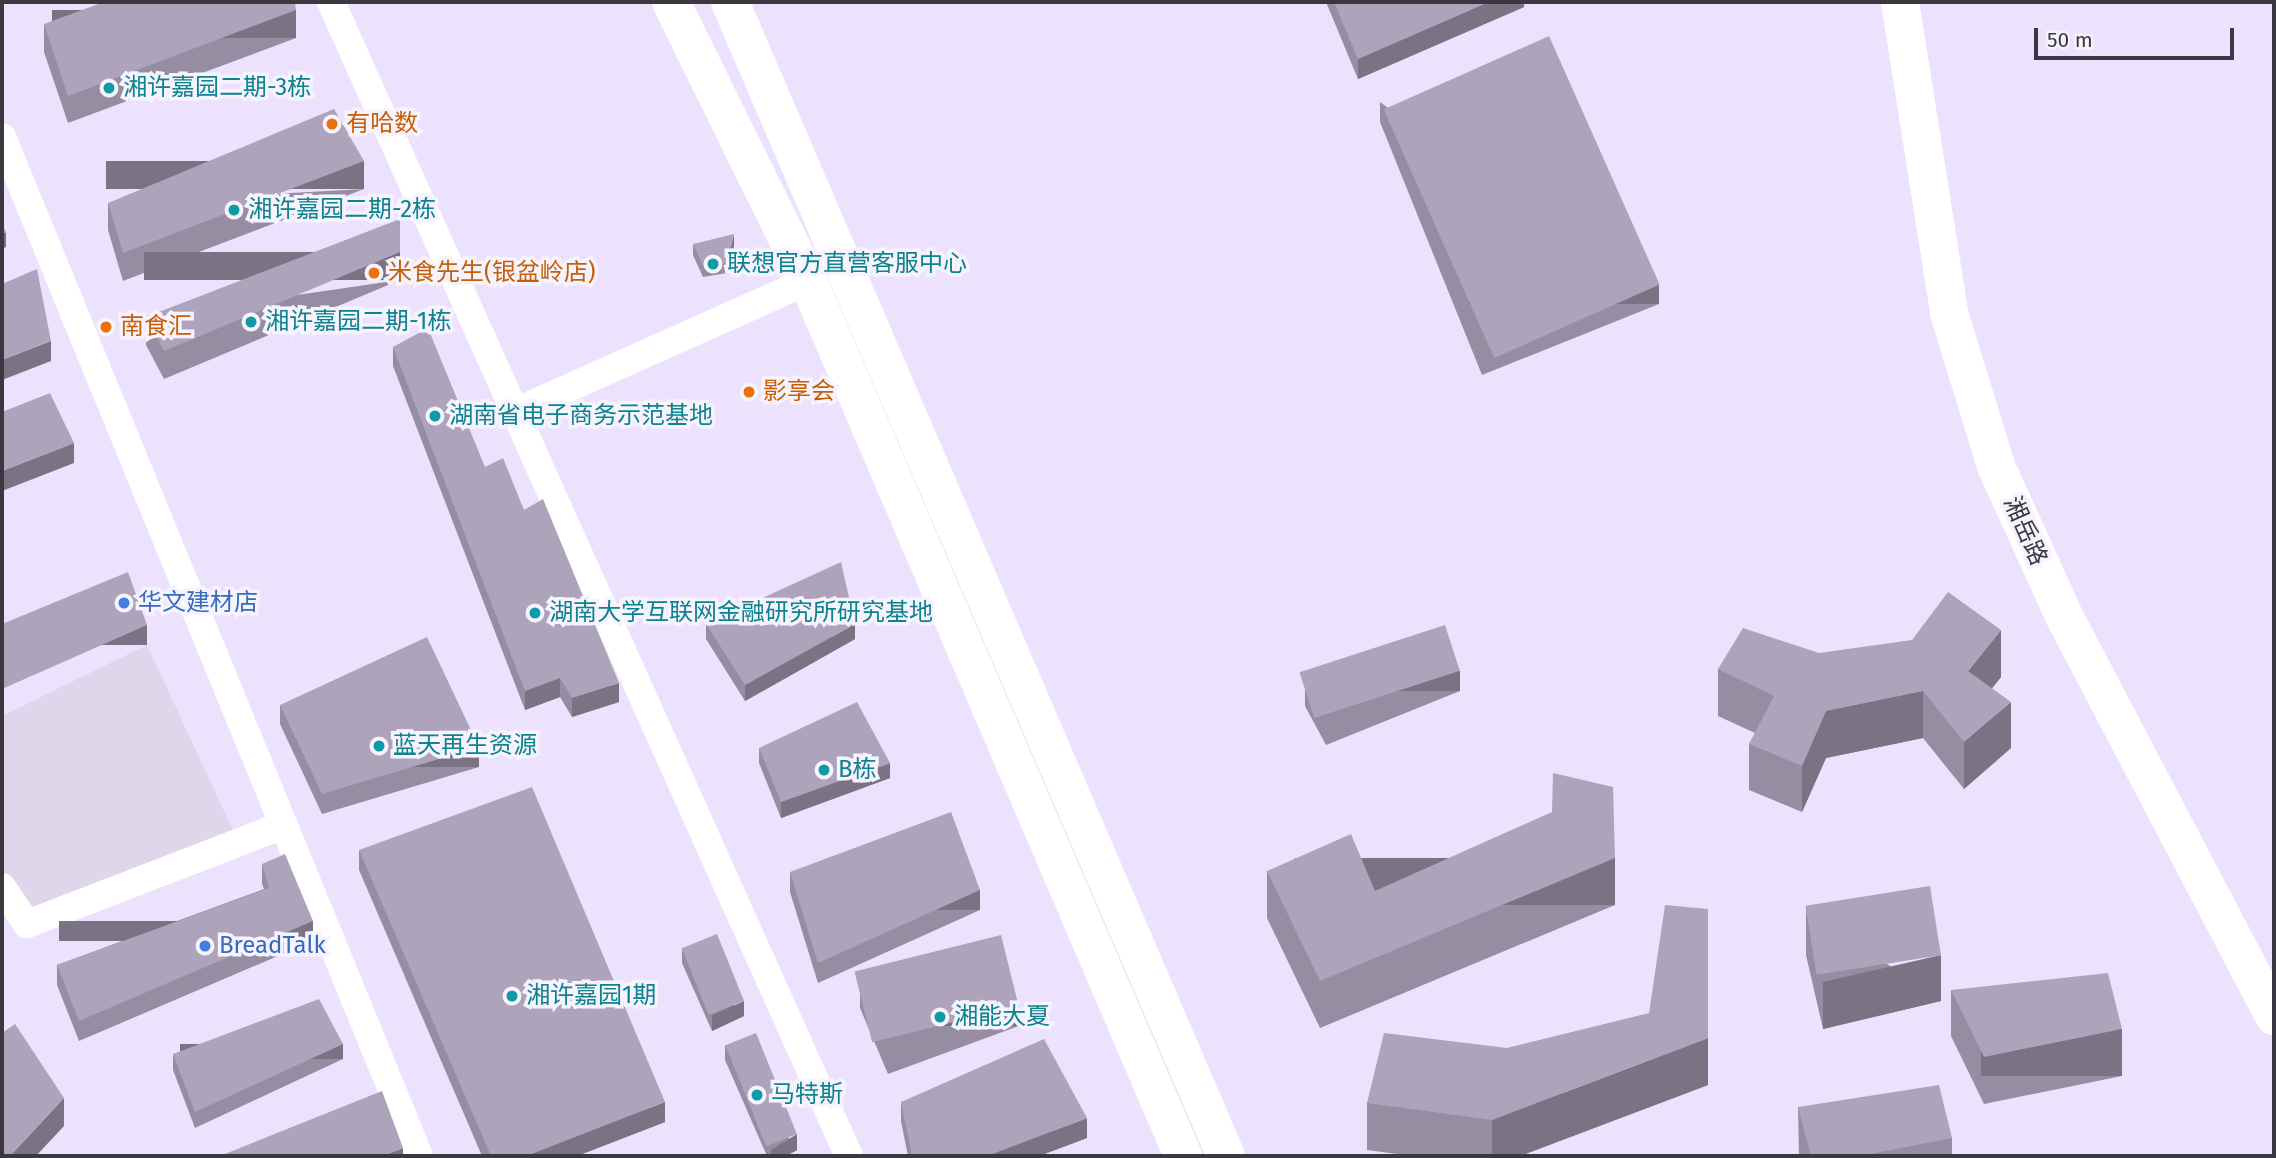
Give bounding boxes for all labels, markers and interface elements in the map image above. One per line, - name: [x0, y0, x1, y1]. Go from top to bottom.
- scale bar: [2038, 14, 2238, 58]
- text: 50 m: [2047, 27, 2093, 53]
- place label: 湘许嘉园二期-3栋: [123, 74, 311, 102]
- marker: 湘许嘉园二期-3栋: [101, 80, 117, 96]
- place label: 有哈数: [346, 110, 418, 138]
- marker: 有哈数: [324, 116, 340, 132]
- place label: 湘许嘉园二期-2栋: [248, 196, 436, 224]
- marker: 湘许嘉园二期-2栋: [226, 202, 242, 218]
- place label: 联想官方直营客服中心: [727, 250, 967, 278]
- marker: 联想官方直营客服中心: [705, 256, 721, 272]
- place label: 米食先生(银盆岭店): [388, 259, 596, 287]
- marker: 米食先生(银盆岭店): [366, 265, 382, 281]
- place label: 湘许嘉园二期-1栋: [265, 308, 451, 336]
- place label: 南食汇: [120, 313, 192, 341]
- marker: 湘许嘉园二期-1栋: [243, 314, 259, 330]
- marker: 南食汇: [98, 319, 114, 335]
- place label: 影享会: [763, 378, 835, 406]
- marker: 影享会: [741, 384, 757, 400]
- place label: 湖南省电子商务示范基地: [449, 402, 713, 430]
- marker: 湖南省电子商务示范基地: [427, 408, 443, 424]
- street label: 湘岳路: [1997, 492, 2053, 570]
- place label: 华文建材店: [138, 589, 258, 617]
- marker: 华文建材店: [116, 595, 132, 611]
- place label: 湖南大学互联网金融研究所研究基地: [549, 599, 933, 627]
- marker: 湖南大学互联网金融研究所研究基地: [527, 605, 543, 621]
- place label: 蓝天再生资源: [393, 732, 537, 760]
- marker: 蓝天再生资源: [371, 738, 387, 754]
- place label: B栋: [838, 756, 877, 784]
- marker: B栋: [816, 762, 832, 778]
- place label: BreadTalk: [219, 932, 326, 960]
- marker: BreadTalk: [197, 938, 213, 954]
- place label: 湘许嘉园1期: [526, 982, 656, 1010]
- marker: 湘许嘉园1期: [504, 988, 520, 1004]
- place label: 湘能大夏: [954, 1003, 1050, 1031]
- marker: 湘能大夏: [932, 1009, 948, 1025]
- place label: 马特斯: [771, 1081, 843, 1109]
- marker: 马特斯: [749, 1087, 765, 1103]

